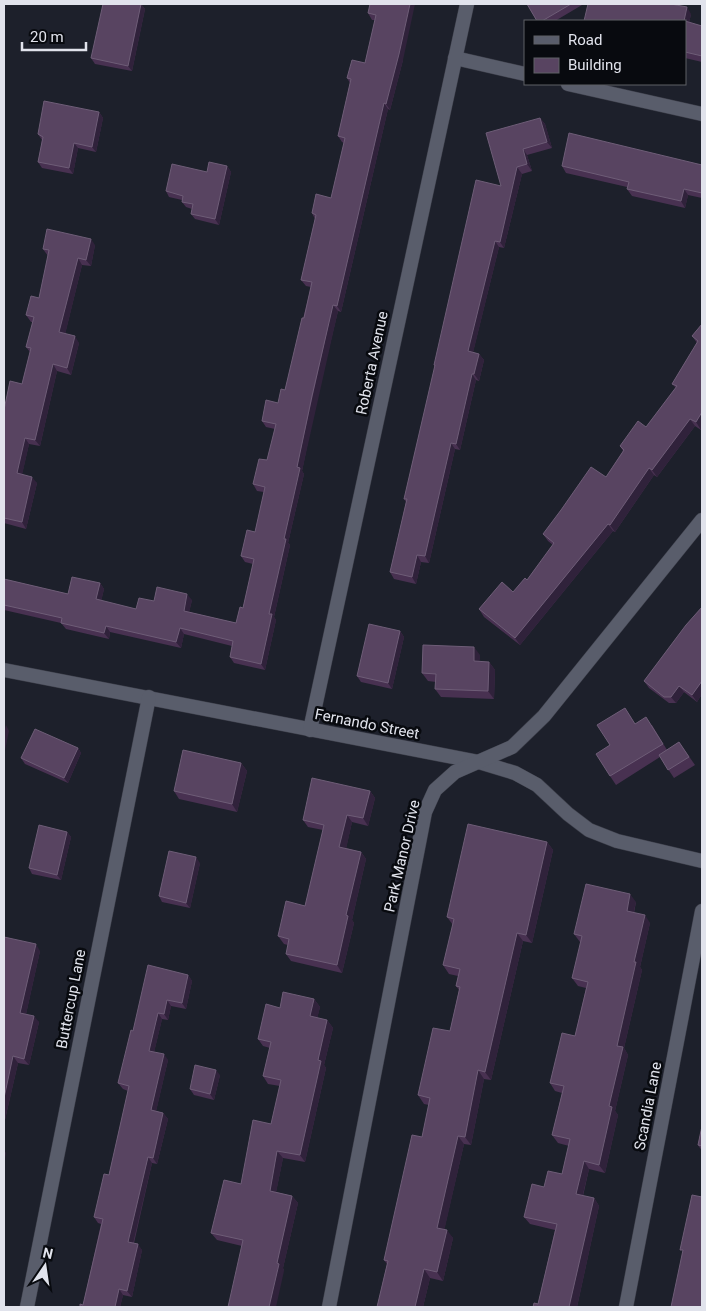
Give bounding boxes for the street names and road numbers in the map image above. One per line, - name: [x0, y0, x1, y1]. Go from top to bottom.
- street label: Roberta Avenue: [352, 310, 392, 416]
- street label: Fernando Street: [313, 705, 421, 743]
- street label: Park Manor Drive: [380, 798, 424, 914]
- street label: Buttercup Lane: [53, 948, 89, 1050]
- street label: Scandia Lane: [631, 1060, 665, 1152]

